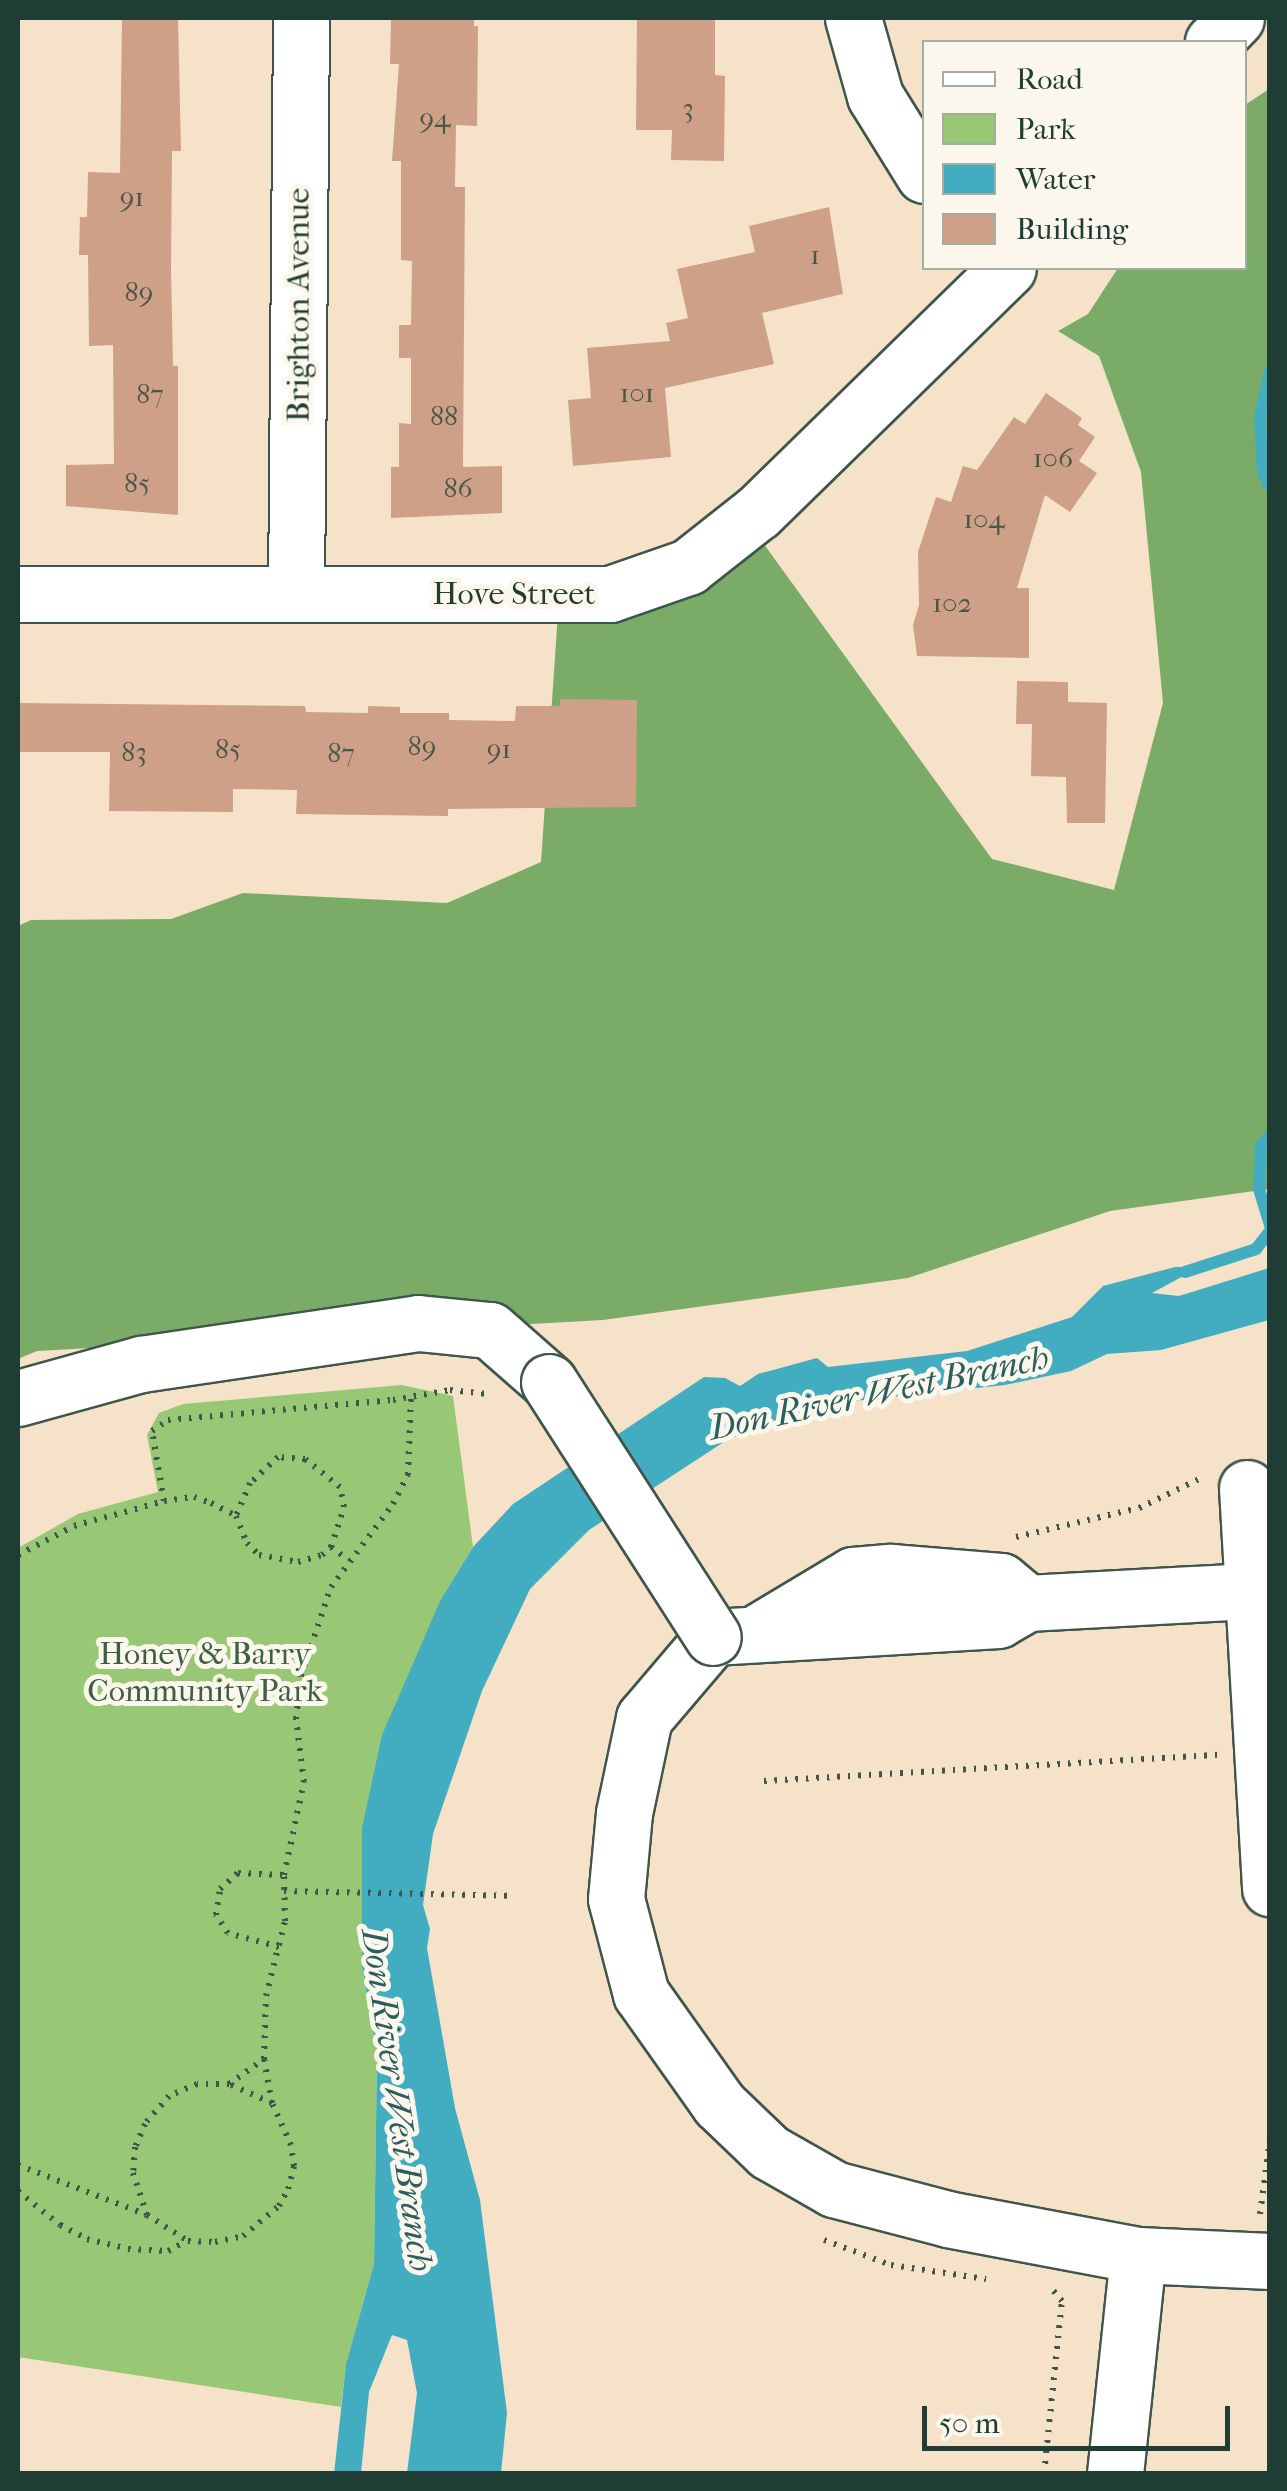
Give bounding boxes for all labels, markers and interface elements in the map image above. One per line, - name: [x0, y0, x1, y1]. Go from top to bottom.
- legend: [922, 40, 1247, 270]
- text: Road: [1016, 62, 1083, 97]
- house number: 3: [682, 91, 694, 125]
- house number: 94: [420, 101, 450, 135]
- text: Park: [1016, 112, 1076, 147]
- text: Water: [1016, 162, 1096, 197]
- house number: 91: [120, 180, 144, 214]
- street label: Brighton Avenue: [280, 188, 318, 422]
- text: Building: [1016, 212, 1128, 247]
- house number: 1: [810, 238, 820, 272]
- house number: 89: [125, 275, 153, 309]
- house number: 101: [619, 376, 655, 410]
- house number: 87: [136, 377, 164, 411]
- house number: 88: [430, 399, 458, 433]
- house number: 106: [1033, 441, 1073, 475]
- house number: 85: [124, 466, 150, 500]
- house number: 86: [443, 471, 473, 505]
- house number: 104: [963, 502, 1005, 536]
- street label: Hove Street: [432, 575, 596, 613]
- house number: 102: [932, 586, 972, 620]
- house number: 89: [408, 729, 436, 763]
- house number: 85: [215, 732, 241, 766]
- house number: 91: [487, 732, 511, 766]
- house number: 83: [121, 735, 147, 769]
- house number: 87: [327, 736, 355, 770]
- water label: Don River West Branch: [706, 1337, 1052, 1449]
- park label: Honey & Barry Community Park: [87, 1636, 323, 1711]
- water label: Don River West Branch: [352, 1926, 442, 2274]
- scale bar: [927, 2386, 1234, 2448]
- text: 50 m: [939, 2406, 1000, 2441]

